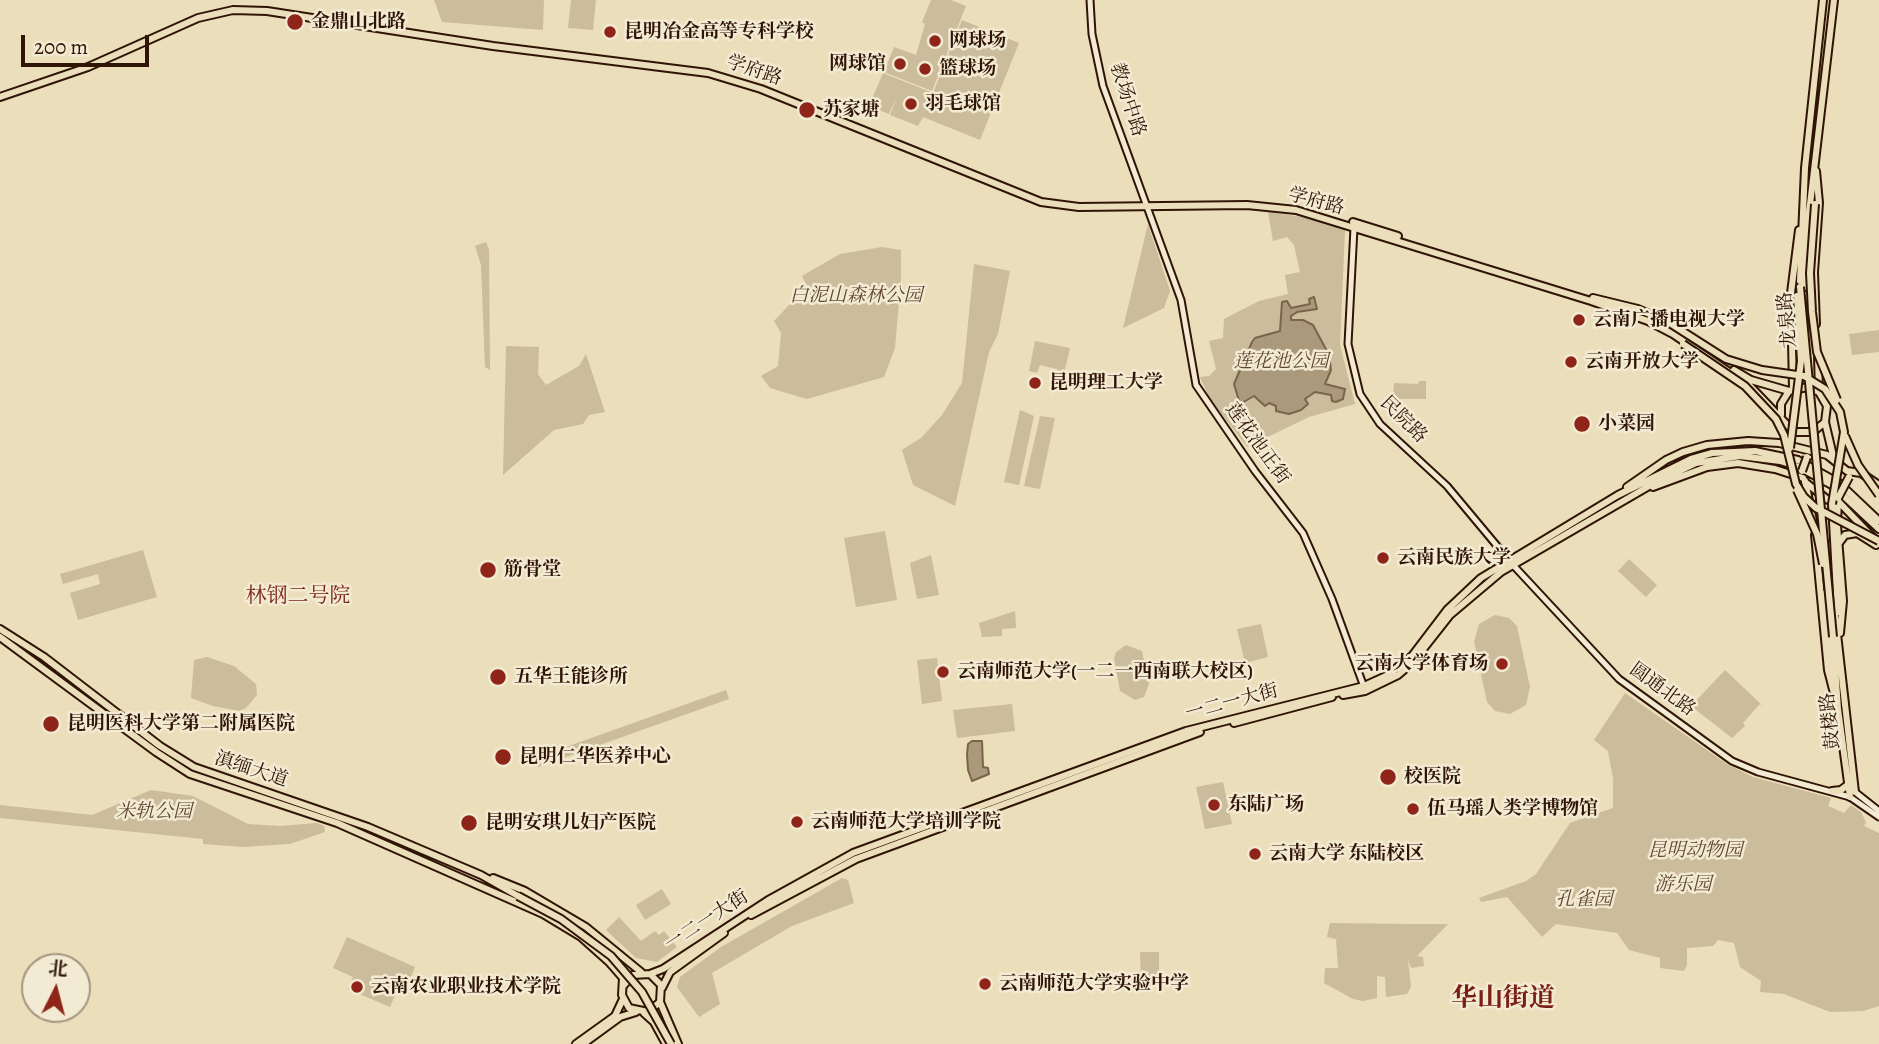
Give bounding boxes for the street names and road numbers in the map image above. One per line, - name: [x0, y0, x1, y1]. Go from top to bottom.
- street label: 学府路: [723, 51, 785, 91]
- street label: 教场中路: [1104, 60, 1150, 140]
- street label: 学府路: [1286, 184, 1346, 220]
- street label: 龙泉路: [1774, 291, 1802, 349]
- street label: 民院路: [1375, 392, 1431, 448]
- street label: 莲花池正街: [1220, 399, 1294, 489]
- street label: 圆通北路: [1625, 658, 1699, 722]
- street label: 一二一大街: [1183, 680, 1281, 726]
- street label: 鼓楼路: [1817, 691, 1845, 751]
- street label: 滇缅大道: [211, 747, 291, 793]
- street label: 一二一大街: [661, 886, 753, 956]

